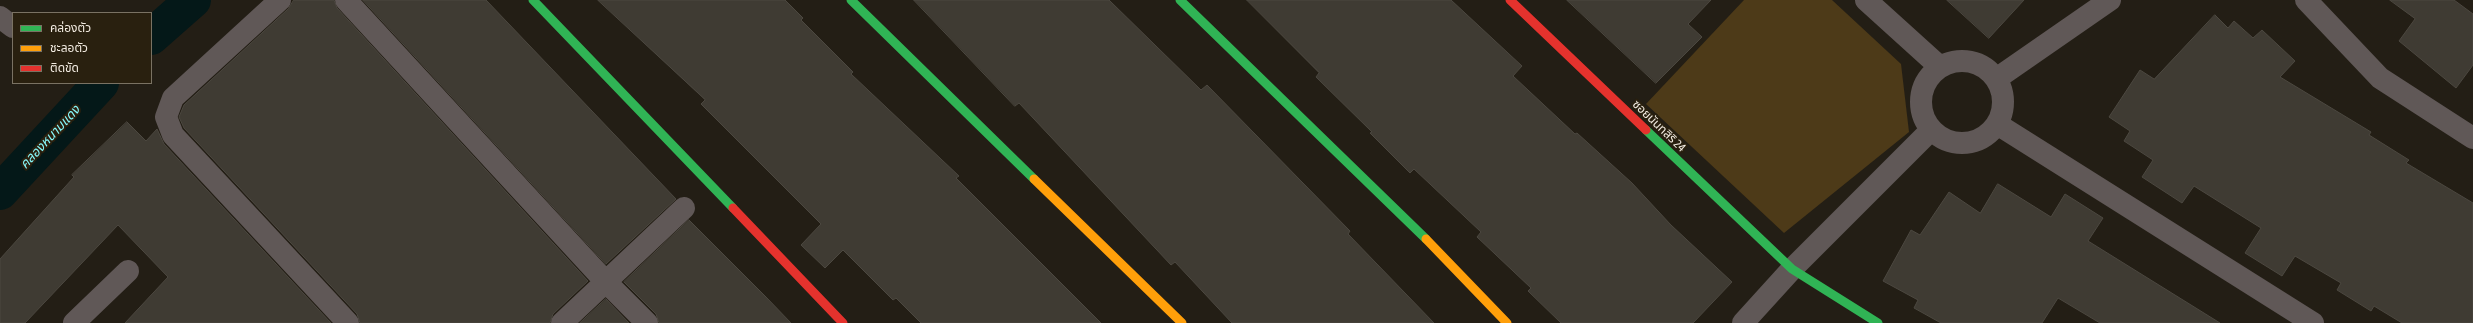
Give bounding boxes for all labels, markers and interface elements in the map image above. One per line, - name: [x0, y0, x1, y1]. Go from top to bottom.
- legend: [12, 12, 152, 84]
- text: คล่องตัว: [50, 21, 91, 35]
- text: ชะลอตัว: [50, 41, 88, 55]
- text: ติดขัด: [50, 61, 79, 75]
- street label: ซอยนันทสิริ 24: [1629, 97, 1689, 155]
- water label: คลองหนามแดง: [17, 102, 83, 172]

